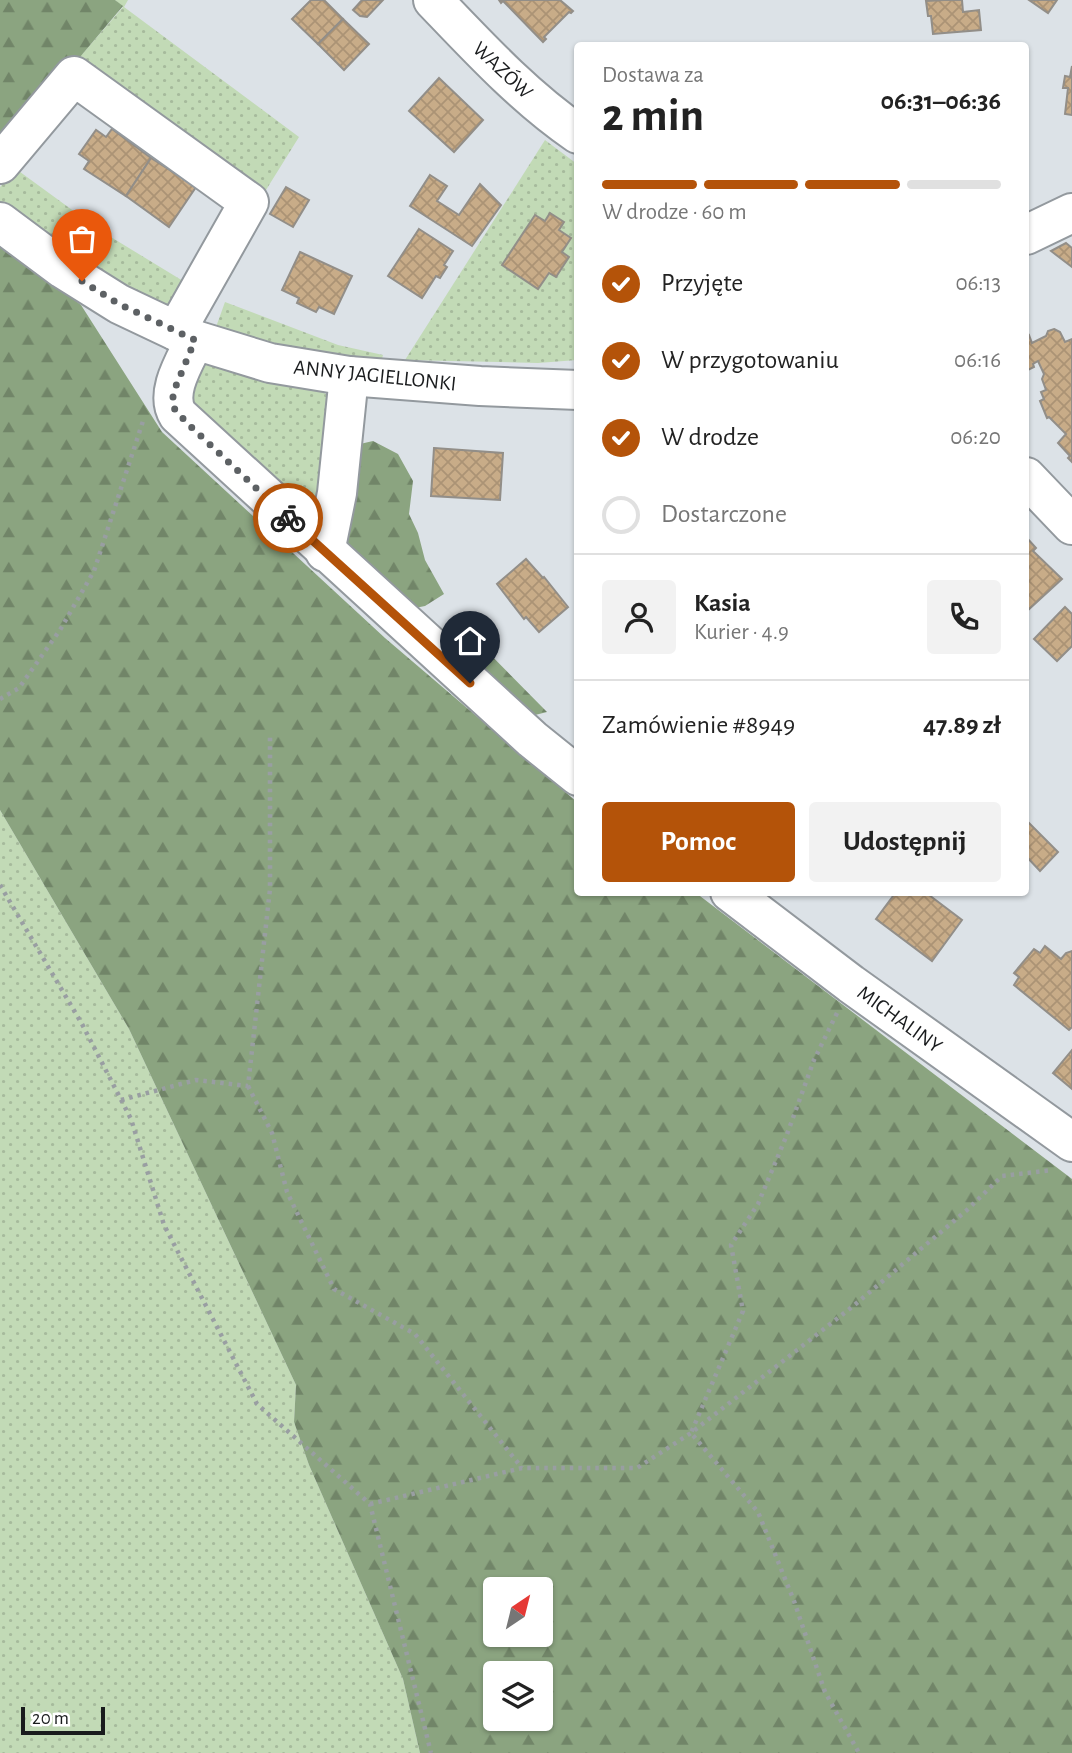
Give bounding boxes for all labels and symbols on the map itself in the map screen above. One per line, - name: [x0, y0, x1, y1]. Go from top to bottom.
- street label: WAZÓW: [469, 36, 538, 103]
- pin: [52, 209, 112, 281]
- street label: ANNY JAGIELLONKI: [292, 357, 457, 394]
- courier: [253, 483, 323, 553]
- pin: [440, 611, 500, 683]
- street label: MICHALINY: [853, 982, 946, 1057]
- north arrow: [483, 1577, 553, 1647]
- scale bar: [21, 1704, 105, 1736]

